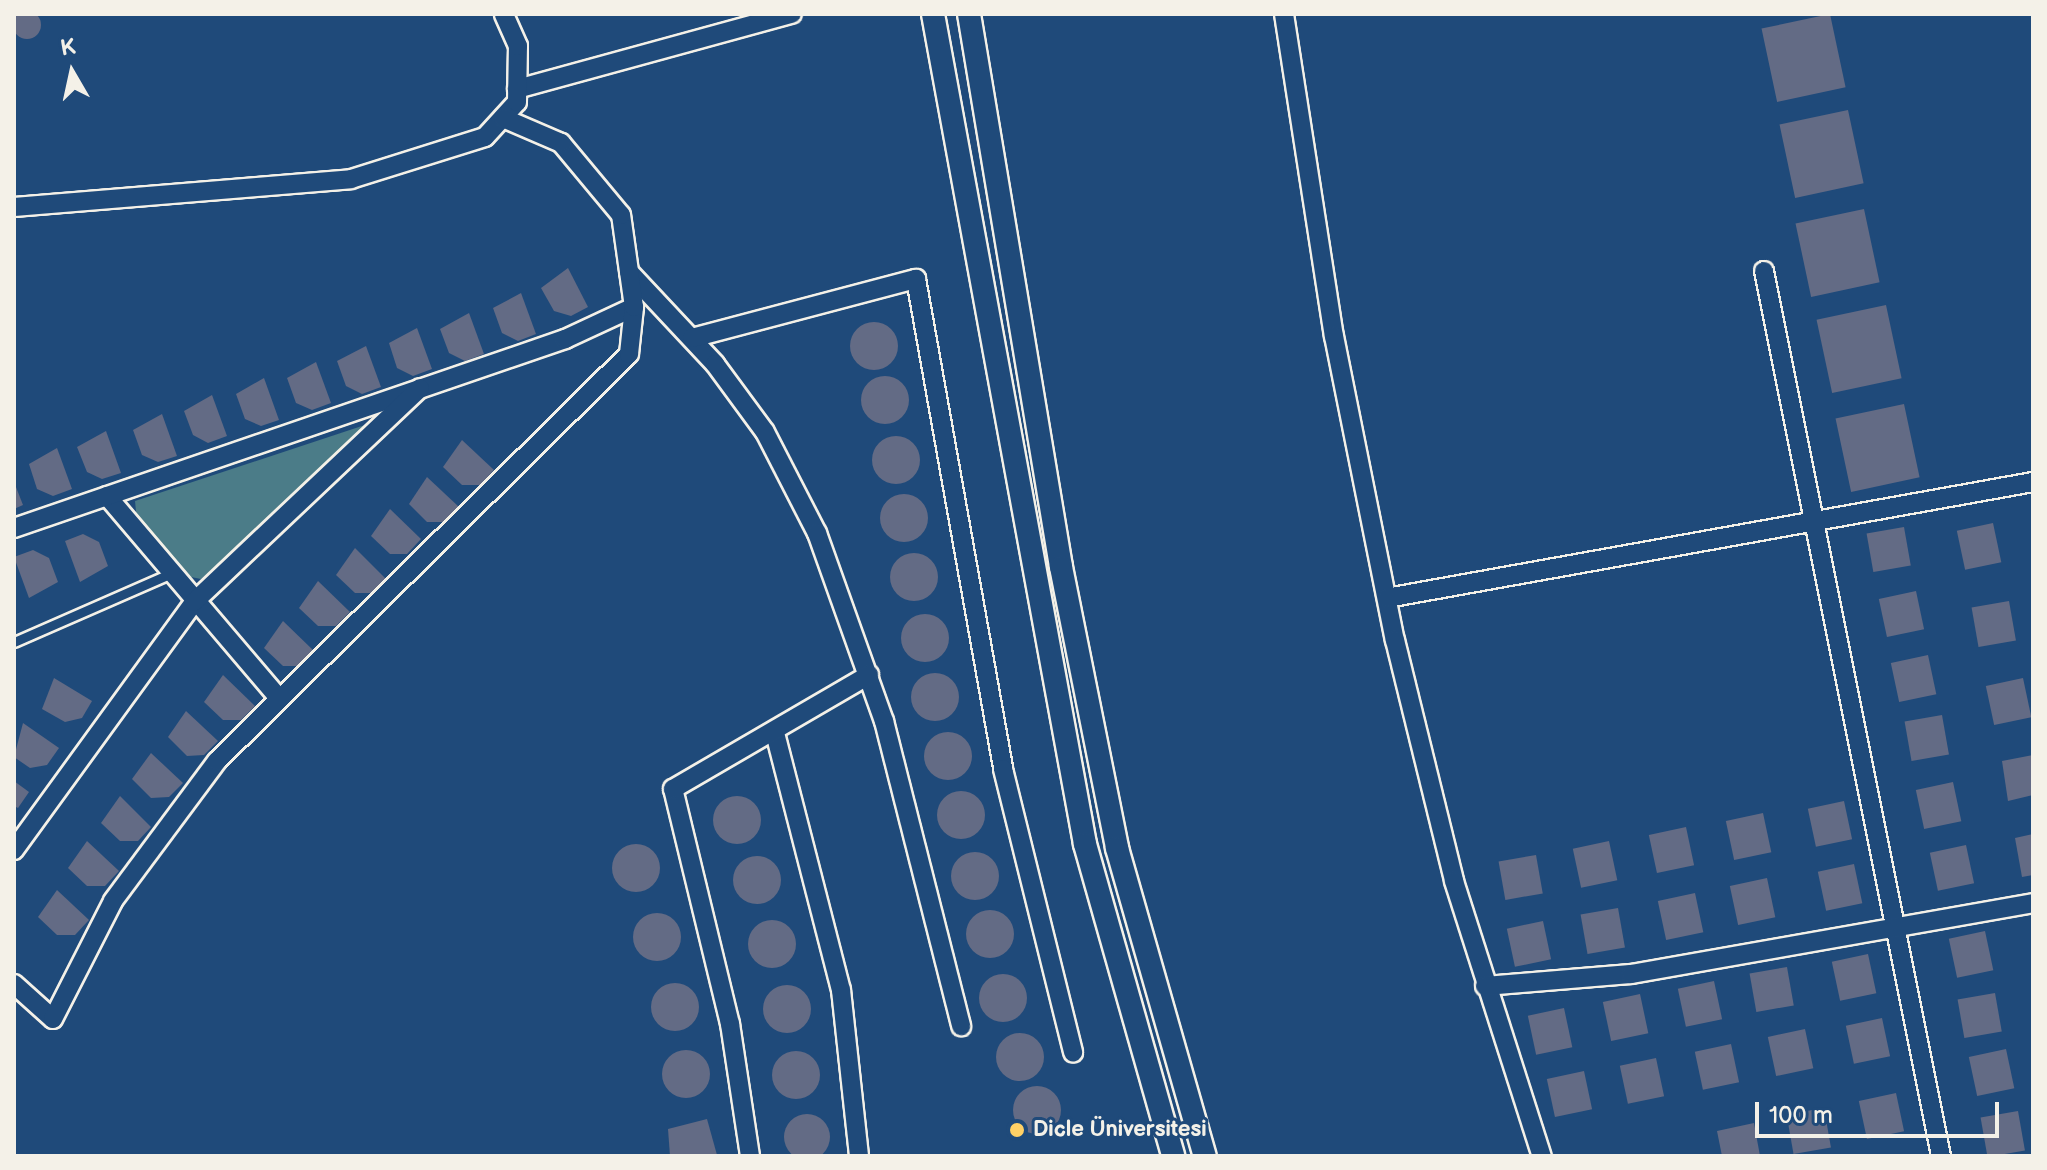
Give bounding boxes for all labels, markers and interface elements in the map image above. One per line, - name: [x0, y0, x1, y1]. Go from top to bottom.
- north arrow: [32, 32, 112, 112]
- text: K: [59, 33, 78, 62]
- scale bar: [1759, 1086, 2003, 1136]
- text: 100 m: [1769, 1101, 1833, 1130]
- place label: Dicle Üniversitesi: [1033, 1117, 1207, 1143]
- marker: Dicle Üniversitesi: [1008, 1121, 1026, 1139]

